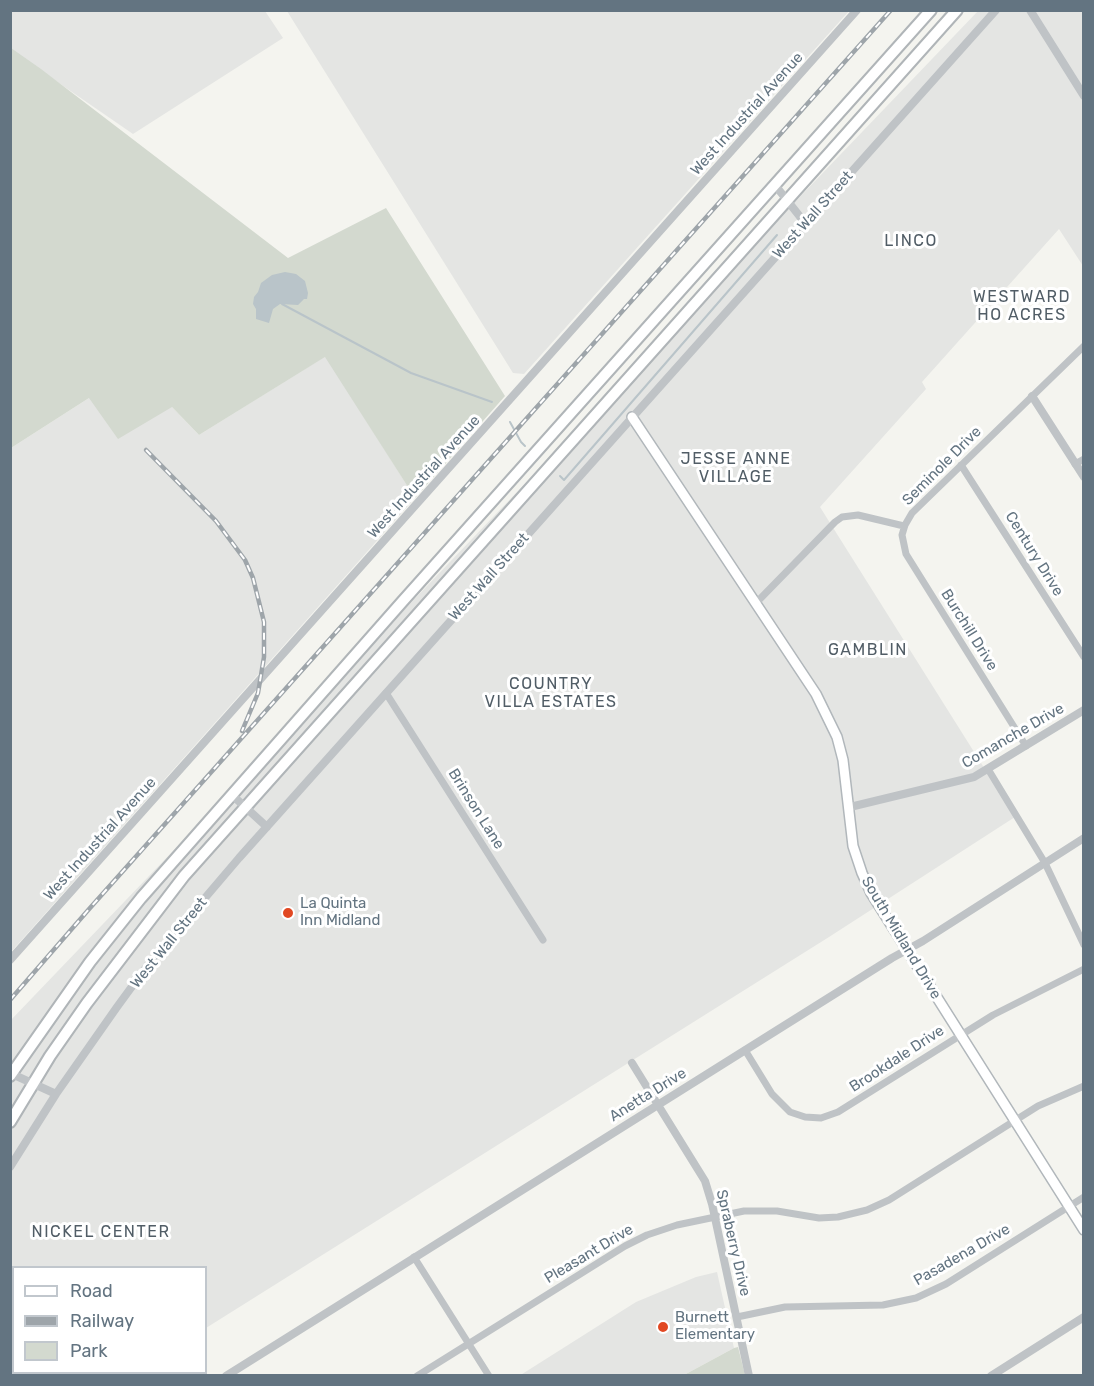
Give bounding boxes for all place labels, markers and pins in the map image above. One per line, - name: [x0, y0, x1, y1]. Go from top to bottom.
- place label: La Quinta Inn Midland: [300, 895, 380, 930]
- marker: La Quinta Inn Midland: [281, 906, 295, 920]
- place label: Burnett Elementary: [675, 1309, 755, 1344]
- marker: Burnett Elementary: [656, 1320, 670, 1334]

